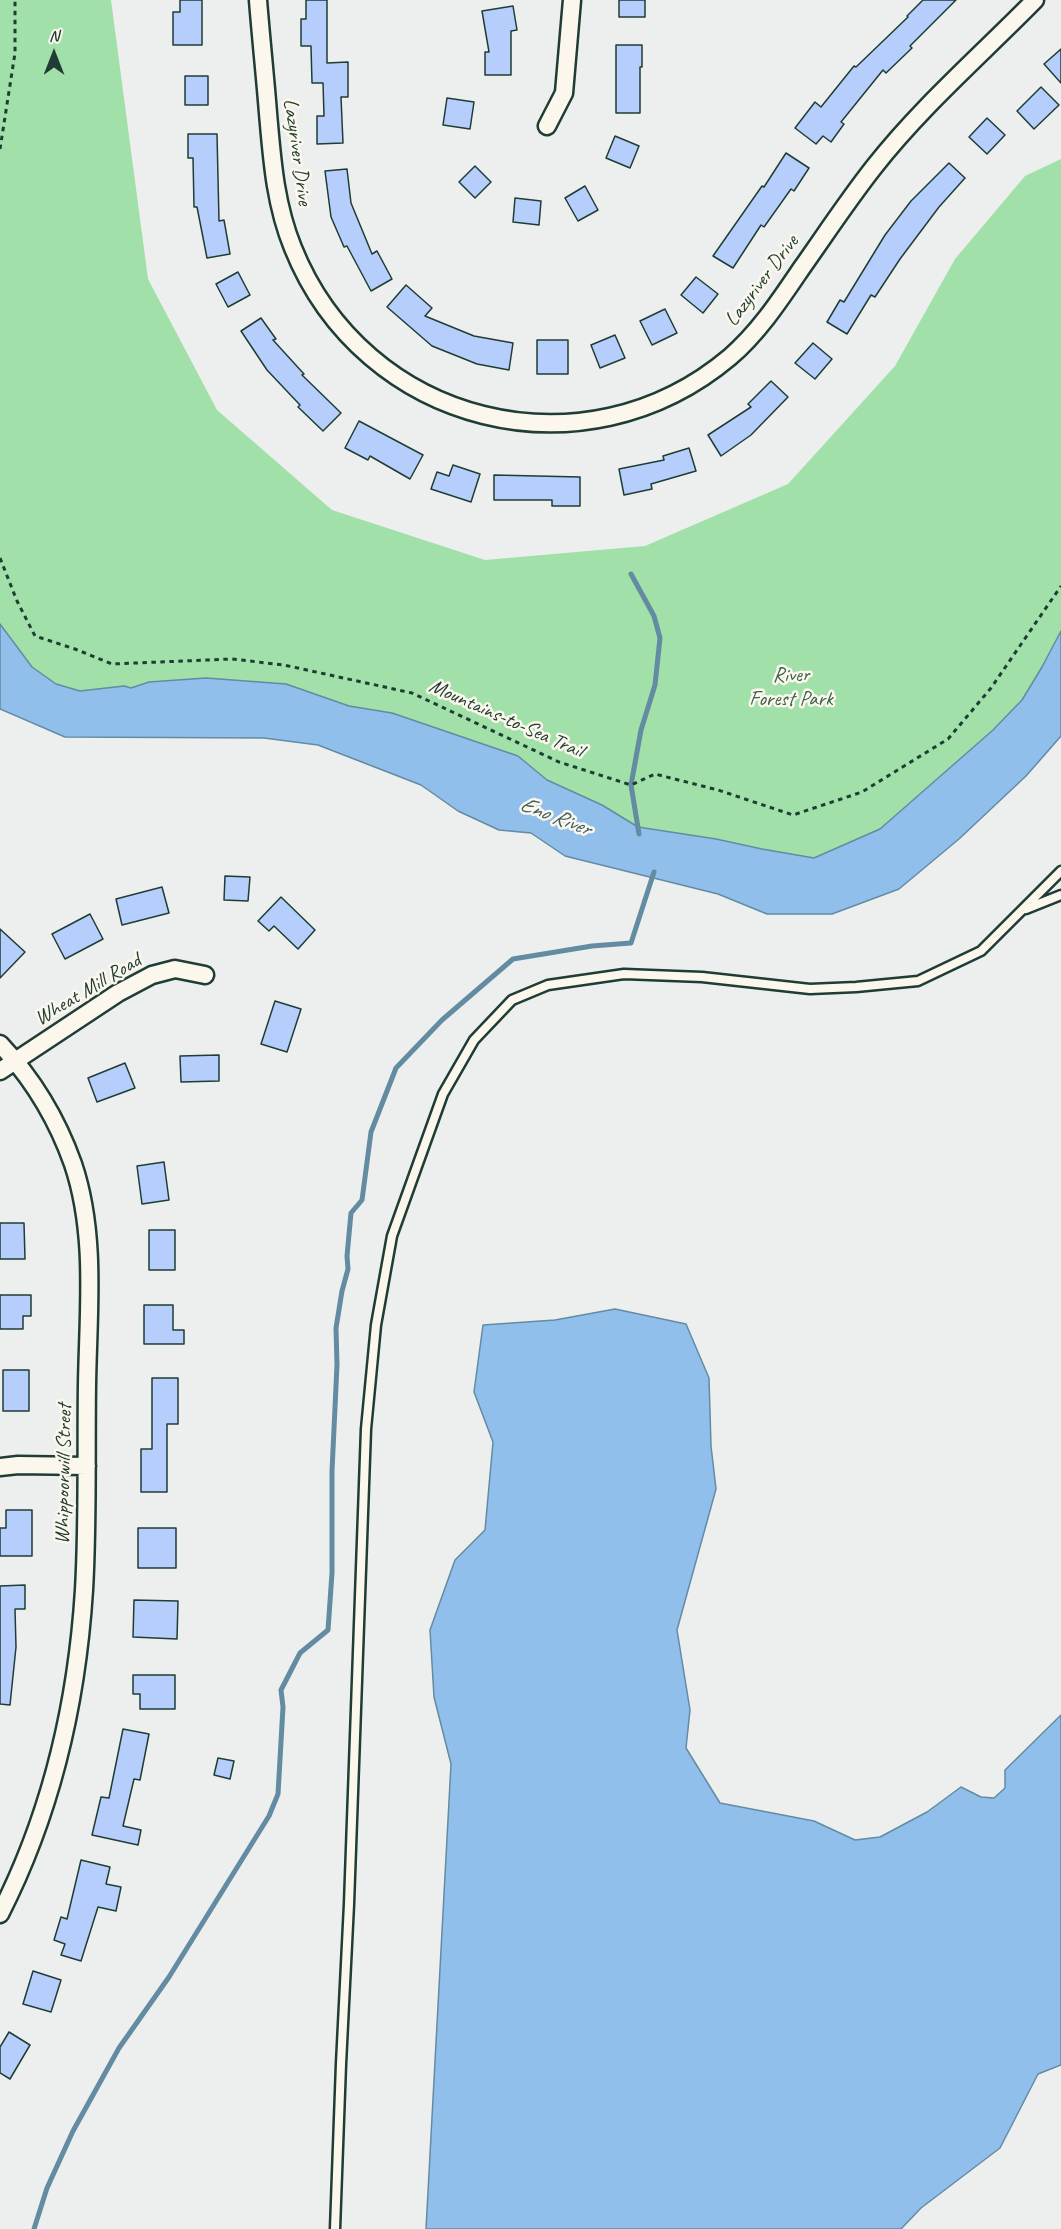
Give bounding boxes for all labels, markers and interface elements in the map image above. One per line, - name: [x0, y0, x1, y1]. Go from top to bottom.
- north arrow: [24, 24, 84, 84]
- text: N: [49, 26, 59, 46]
- street label: Lazyriver Drive: [277, 97, 317, 207]
- street label: Lazyriver Drive: [720, 230, 804, 332]
- park label: River Forest Park: [749, 662, 833, 712]
- street label: Mountains-to-Sea Trail: [425, 674, 587, 764]
- water label: Eno River: [516, 792, 594, 842]
- street label: Wheat Mill Road: [30, 948, 146, 1032]
- street label: Whippoorwill Street: [50, 1404, 78, 1544]

